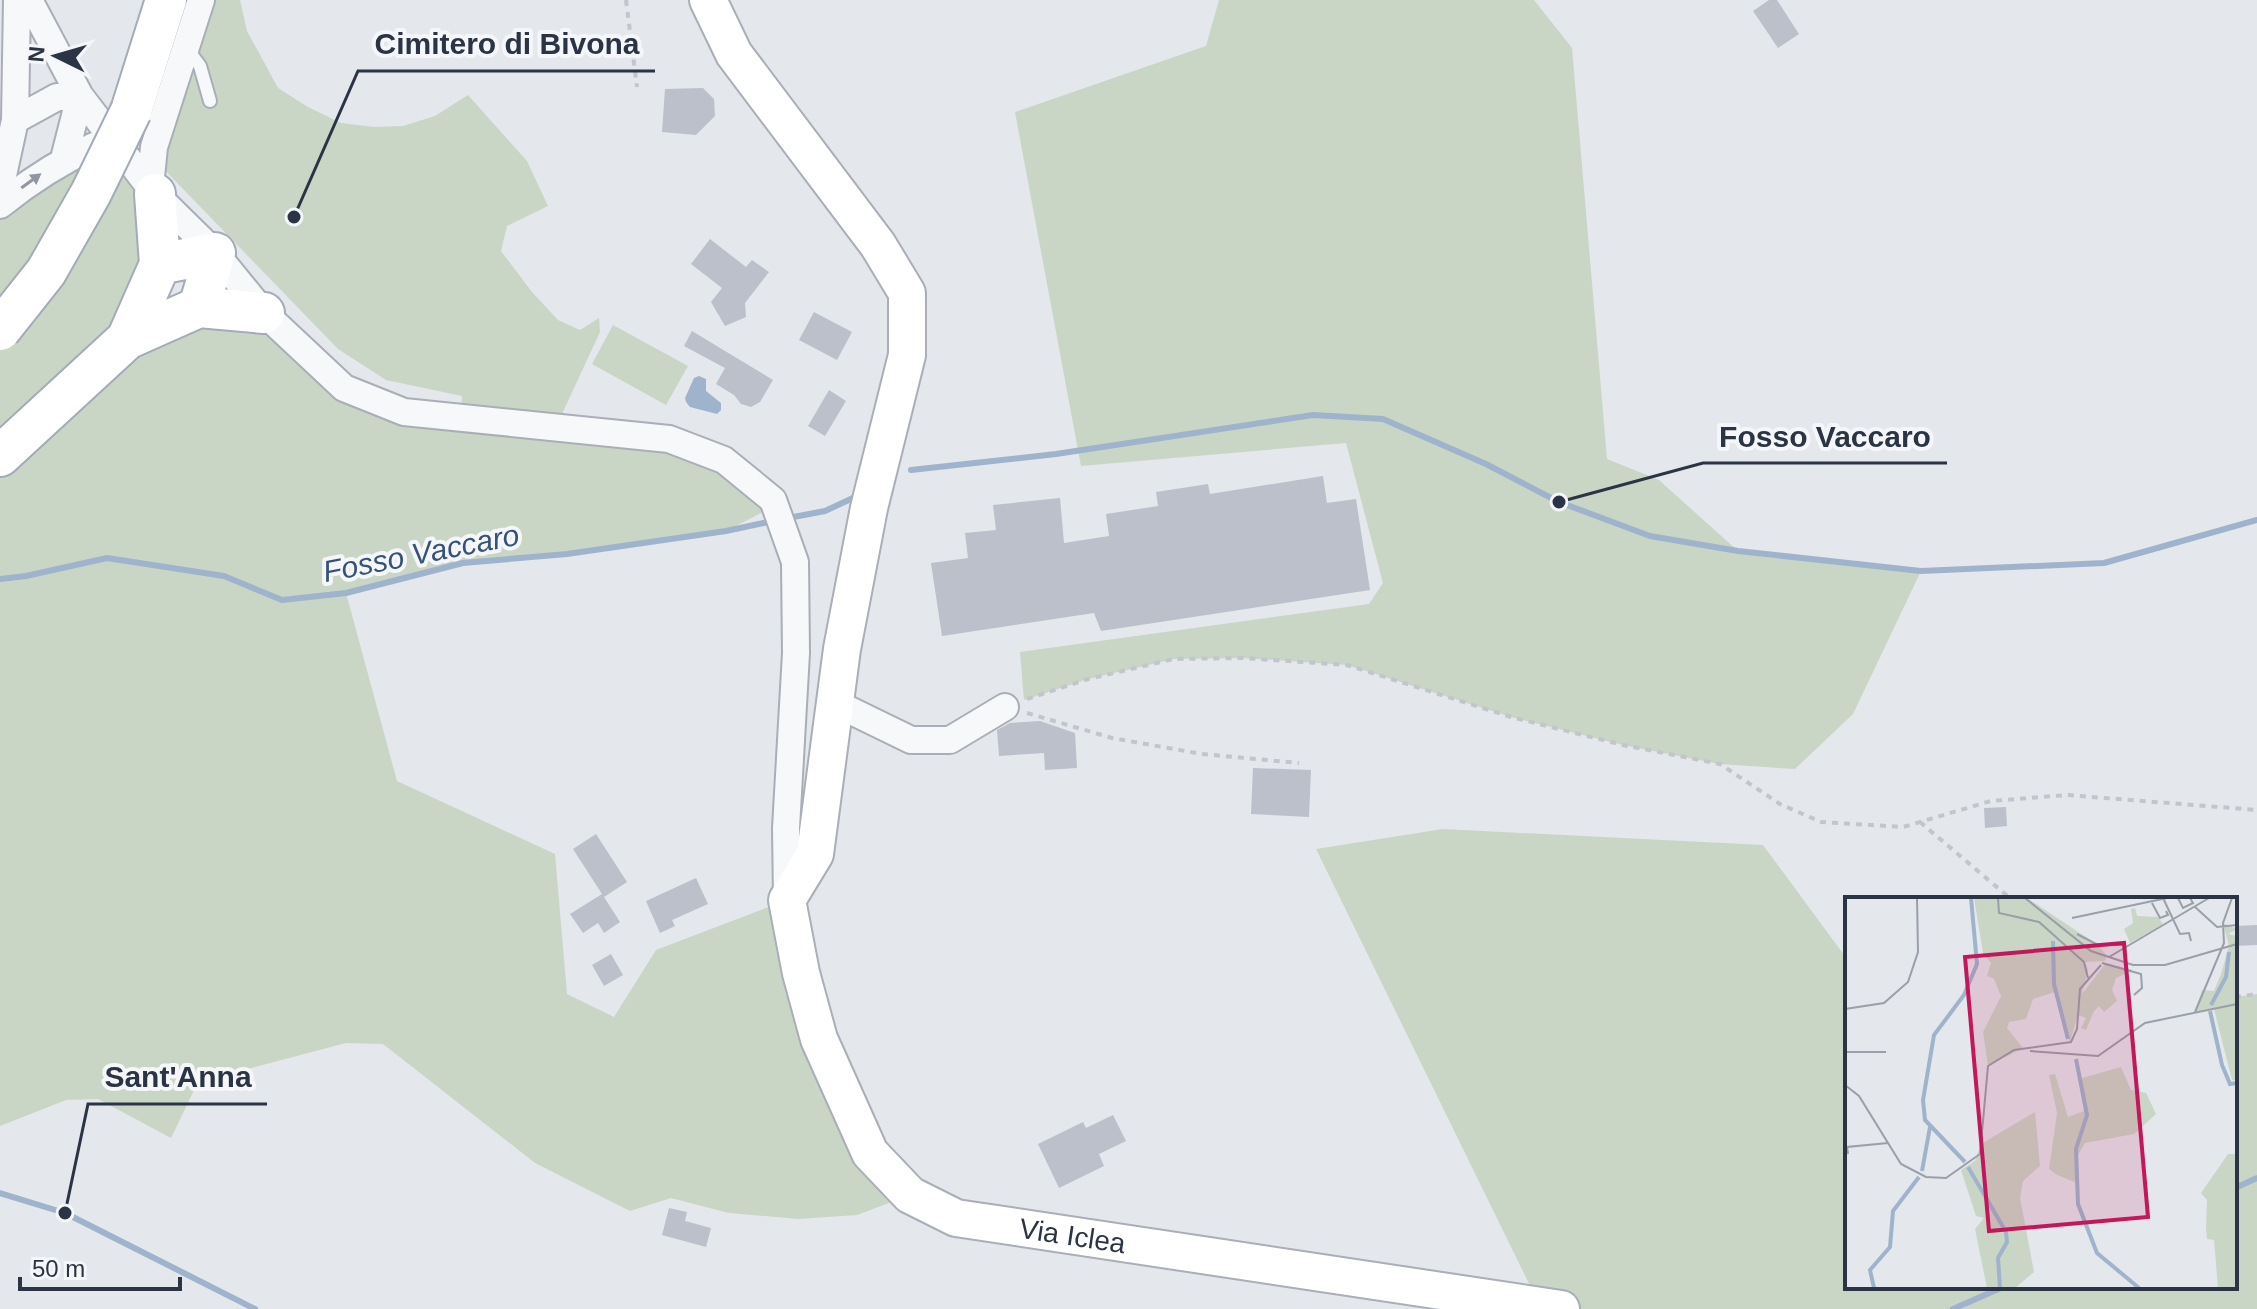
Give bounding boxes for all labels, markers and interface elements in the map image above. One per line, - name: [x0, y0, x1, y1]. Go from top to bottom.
- north arrow: [16, 16, 96, 96]
- callout: Cimitero di Bivona: [358, 17, 655, 71]
- text: Cimitero di Bivona: [374, 27, 640, 60]
- text: N: [23, 45, 50, 63]
- one-way arrow: [21, 174, 42, 189]
- callout: Fosso Vaccaro: [1703, 409, 1947, 463]
- text: Fosso Vaccaro: [1719, 420, 1931, 453]
- water label: Fosso Vaccaro: [320, 518, 522, 588]
- inset map: [1845, 897, 2237, 1289]
- callout: Sant'Anna: [88, 1050, 267, 1104]
- text: Sant'Anna: [104, 1060, 252, 1093]
- street label: Via Iclea: [1017, 1212, 1128, 1259]
- scale bar: [20, 1241, 180, 1291]
- text: 50 m: [32, 1255, 85, 1282]

